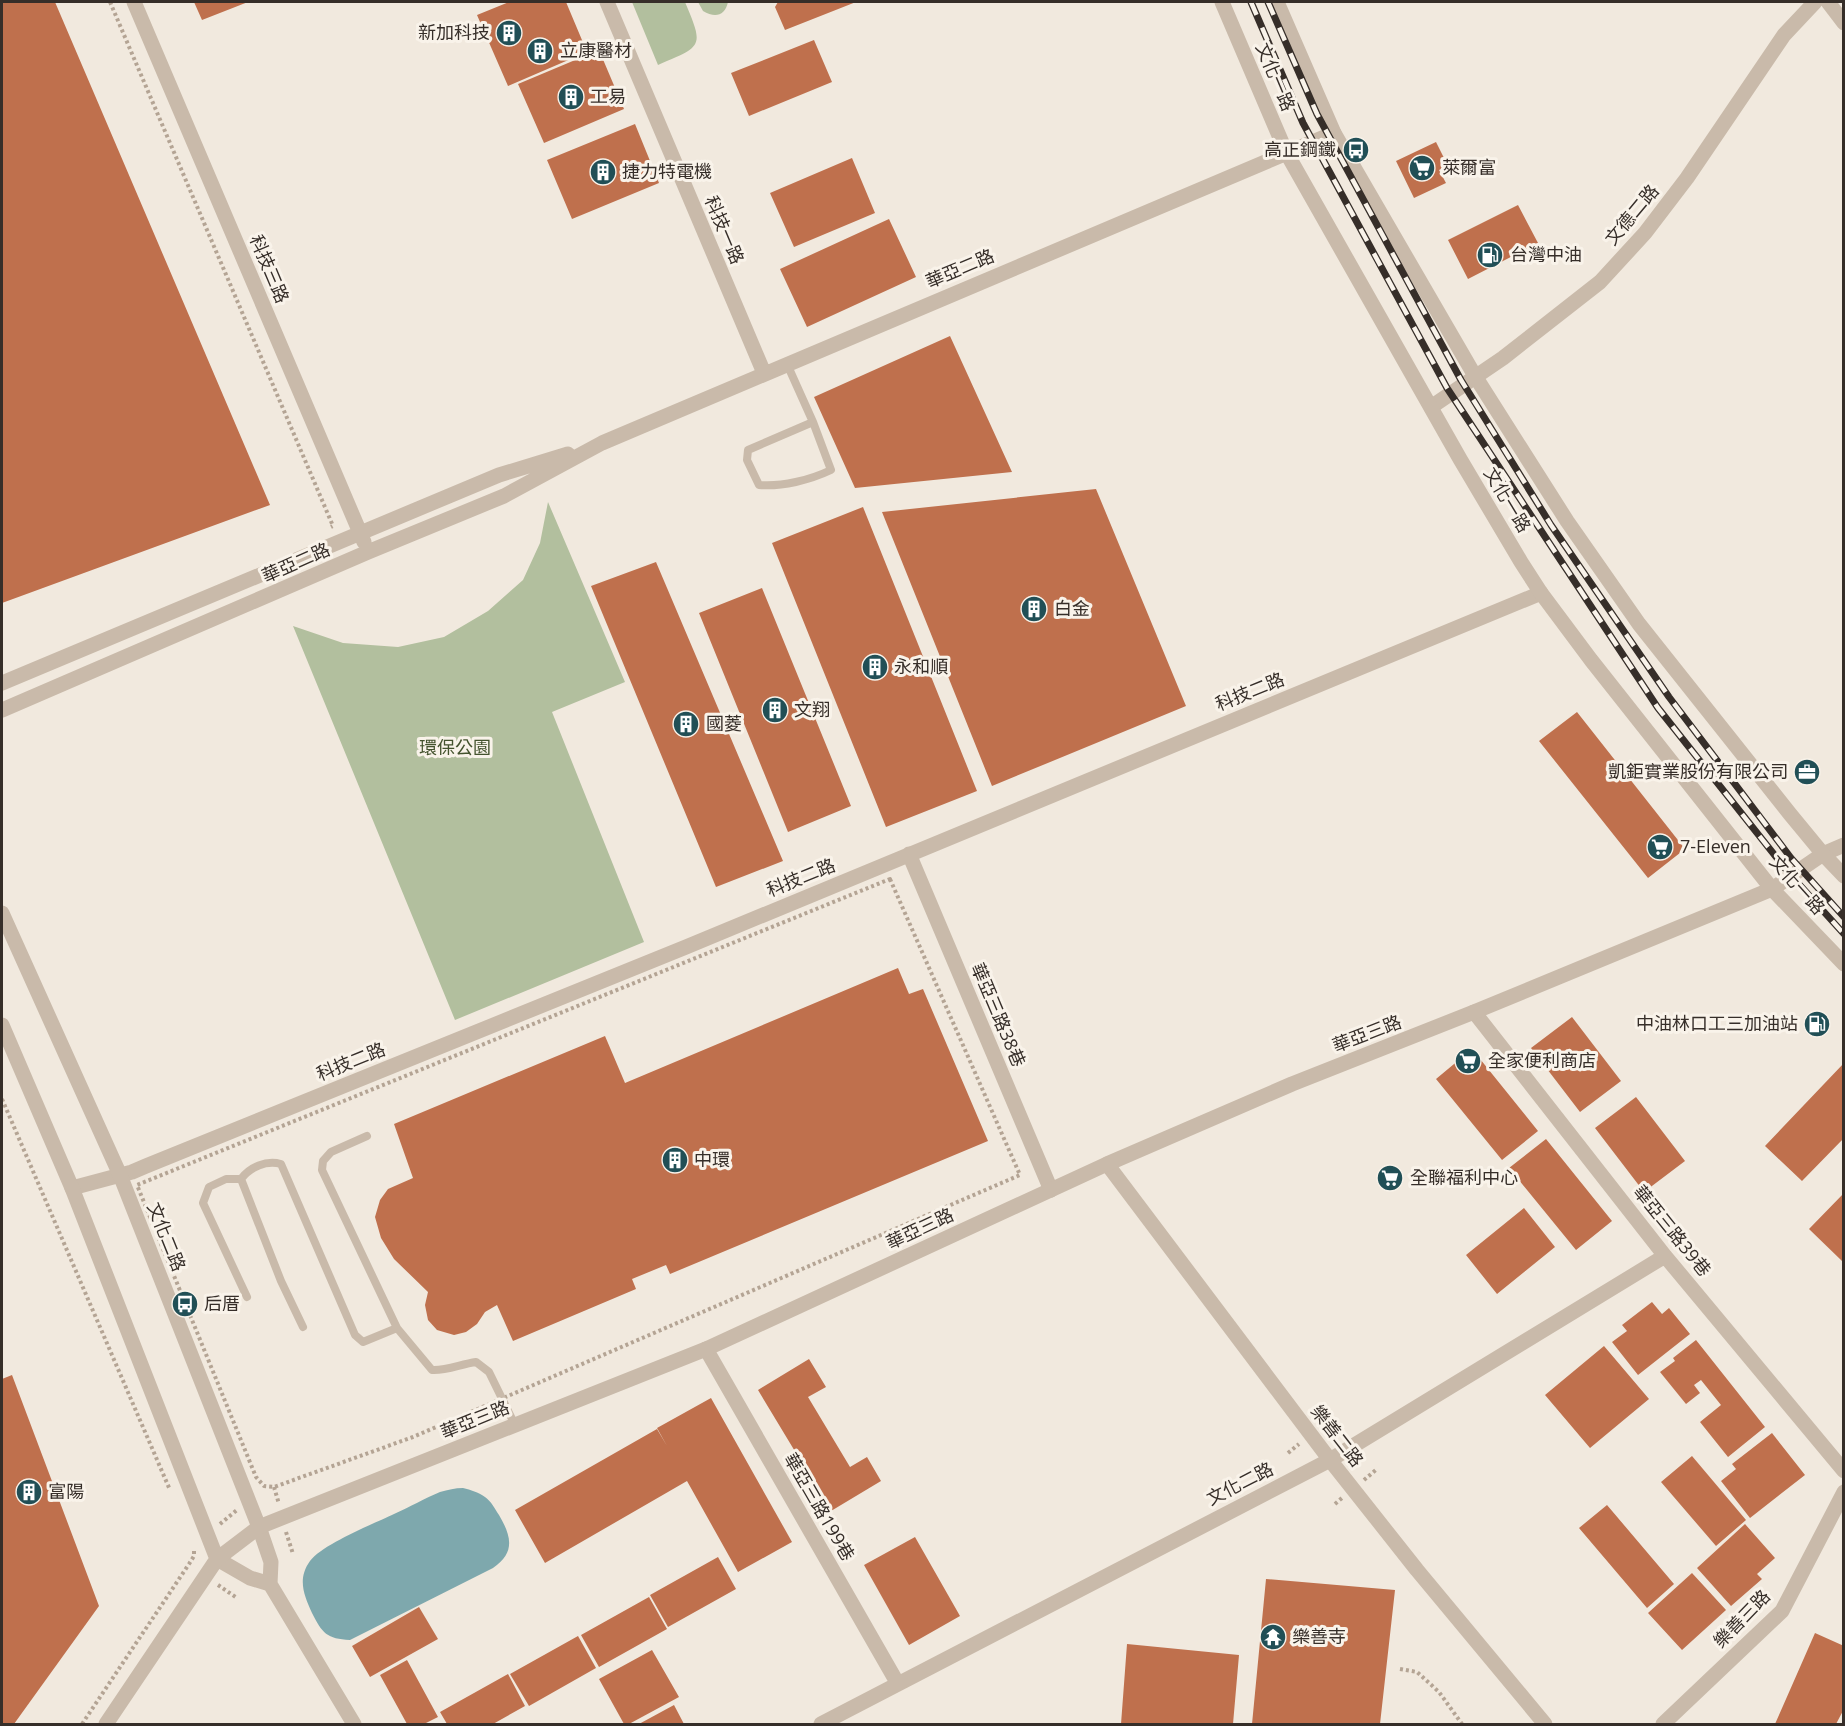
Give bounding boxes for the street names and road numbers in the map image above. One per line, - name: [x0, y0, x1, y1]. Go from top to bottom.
- street label: 文化一路: [1251, 39, 1301, 114]
- street label: 文德二路: [1599, 179, 1664, 250]
- street label: 科技一路: [700, 192, 750, 267]
- street label: 科技三路: [245, 231, 295, 306]
- street label: 華亞二路: [922, 243, 997, 293]
- street label: 文化一路: [1479, 462, 1537, 537]
- street label: 華亞二路: [258, 536, 333, 588]
- street label: 科技二路: [1212, 666, 1287, 716]
- street label: 文化一路: [1765, 850, 1831, 919]
- street label: 科技二路: [763, 852, 838, 902]
- street label: 華亞三路38巷: [966, 959, 1032, 1070]
- street label: 華亞三路: [1329, 1009, 1405, 1057]
- street label: 科技二路: [313, 1036, 388, 1086]
- street label: 華亞三路39巷: [1629, 1180, 1717, 1281]
- street label: 文化二路: [142, 1199, 192, 1274]
- street label: 華亞三路: [882, 1202, 957, 1254]
- street label: 華亞三路: [437, 1394, 512, 1444]
- street label: 樂善二路: [1306, 1400, 1369, 1471]
- street label: 華亞三路199巷: [779, 1448, 860, 1565]
- street label: 文化二路: [1202, 1456, 1277, 1510]
- street label: 樂善三路: [1708, 1584, 1775, 1653]

